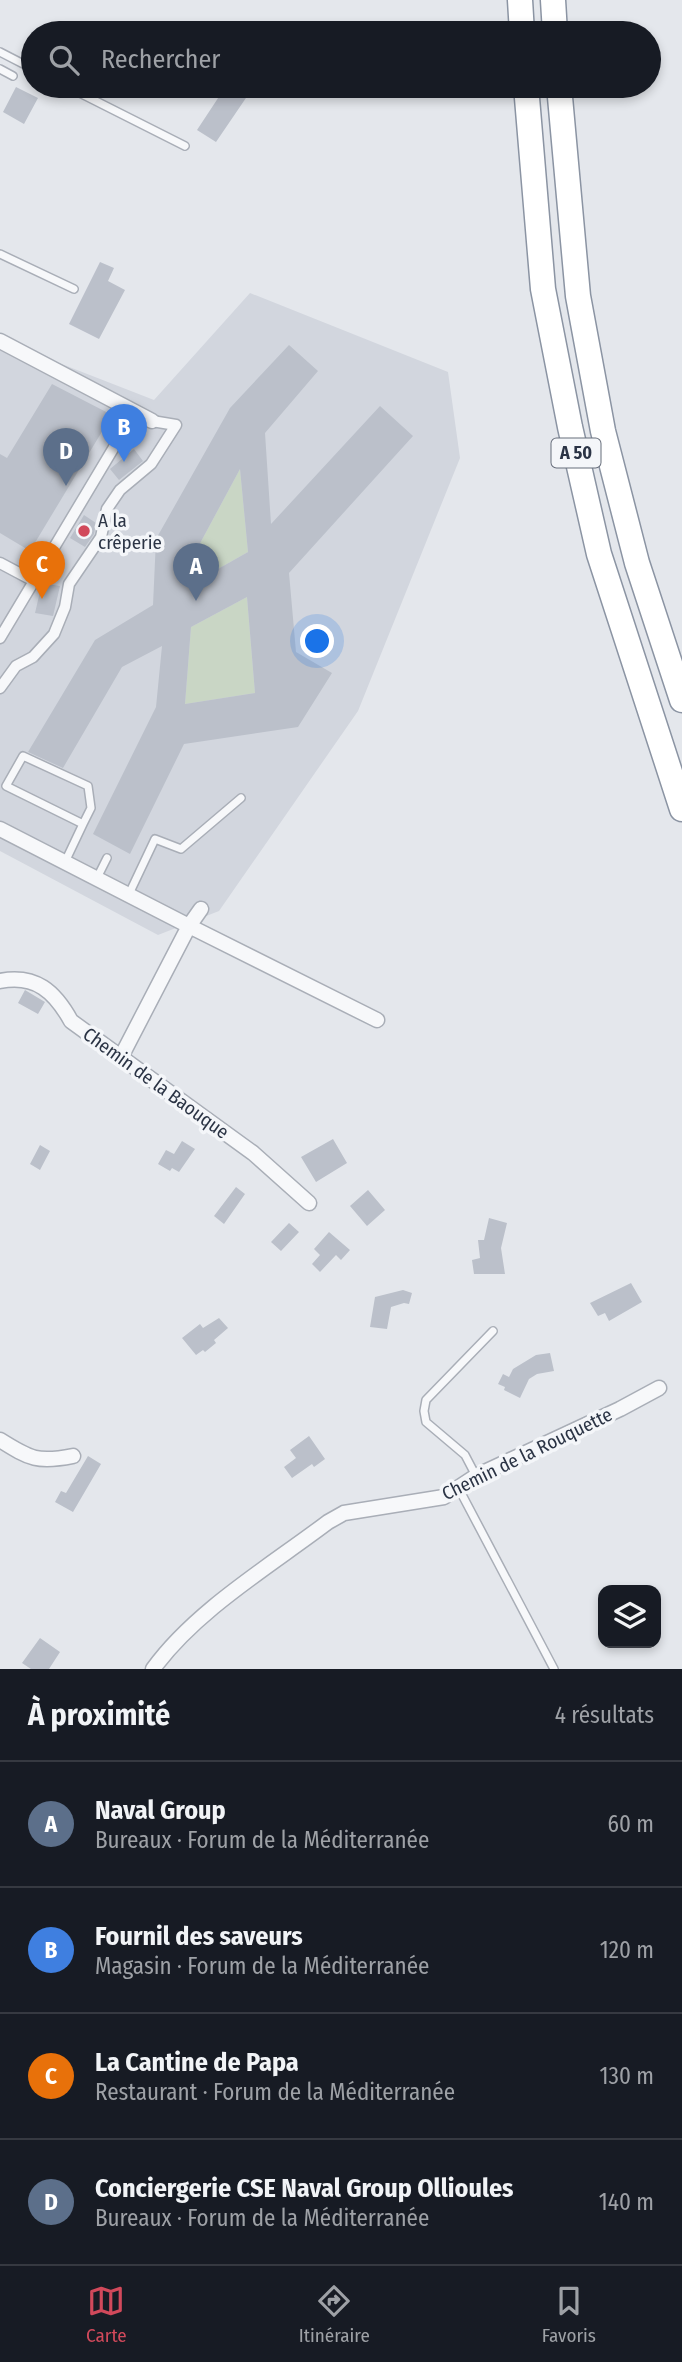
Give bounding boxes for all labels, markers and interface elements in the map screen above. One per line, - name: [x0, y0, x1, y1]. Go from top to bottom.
- search box: [21, 21, 661, 98]
- icon: search: [45, 41, 83, 79]
- text: Rechercher: [101, 44, 220, 75]
- pin: B: [101, 404, 147, 462]
- pin: D: [43, 428, 89, 486]
- road number: A 50: [552, 438, 600, 467]
- place label: A la crêperie: [98, 509, 162, 554]
- marker: A la crêperie: [76, 523, 92, 539]
- pin: C: [19, 541, 65, 599]
- pin: A: [173, 543, 219, 601]
- your location: [300, 624, 334, 658]
- street label: Chemin de la Baouque: [79, 1022, 233, 1144]
- street label: Chemin de la Rouquette: [438, 1403, 616, 1505]
- map controls: [598, 1585, 661, 1648]
- button: layers: [598, 1585, 661, 1648]
- text: À proximité: [28, 1697, 170, 1733]
- text: 4 résultats: [555, 1701, 654, 1729]
- text: Naval Group: [95, 1795, 226, 1826]
- text: A: [45, 1810, 57, 1838]
- text: 60 m: [608, 1810, 654, 1838]
- text: Bureaux · Forum de la Méditerranée: [95, 1826, 429, 1854]
- text: Fournil des saveurs: [95, 1921, 303, 1952]
- text: B: [45, 1936, 57, 1964]
- text: 120 m: [600, 1936, 654, 1964]
- text: Magasin · Forum de la Méditerranée: [95, 1952, 429, 1980]
- text: La Cantine de Papa: [95, 2047, 299, 2078]
- text: C: [45, 2062, 57, 2090]
- text: 130 m: [600, 2062, 654, 2090]
- text: Restaurant · Forum de la Méditerranée: [95, 2078, 455, 2106]
- text: Conciergerie CSE Naval Group Ollioules: [95, 2173, 513, 2204]
- text: D: [44, 2188, 58, 2216]
- text: 140 m: [599, 2188, 654, 2216]
- text: Bureaux · Forum de la Méditerranée: [95, 2204, 429, 2232]
- tab: Carte: [86, 2282, 127, 2347]
- tab: Itinéraire: [299, 2282, 370, 2347]
- tab: Favoris: [542, 2282, 596, 2347]

